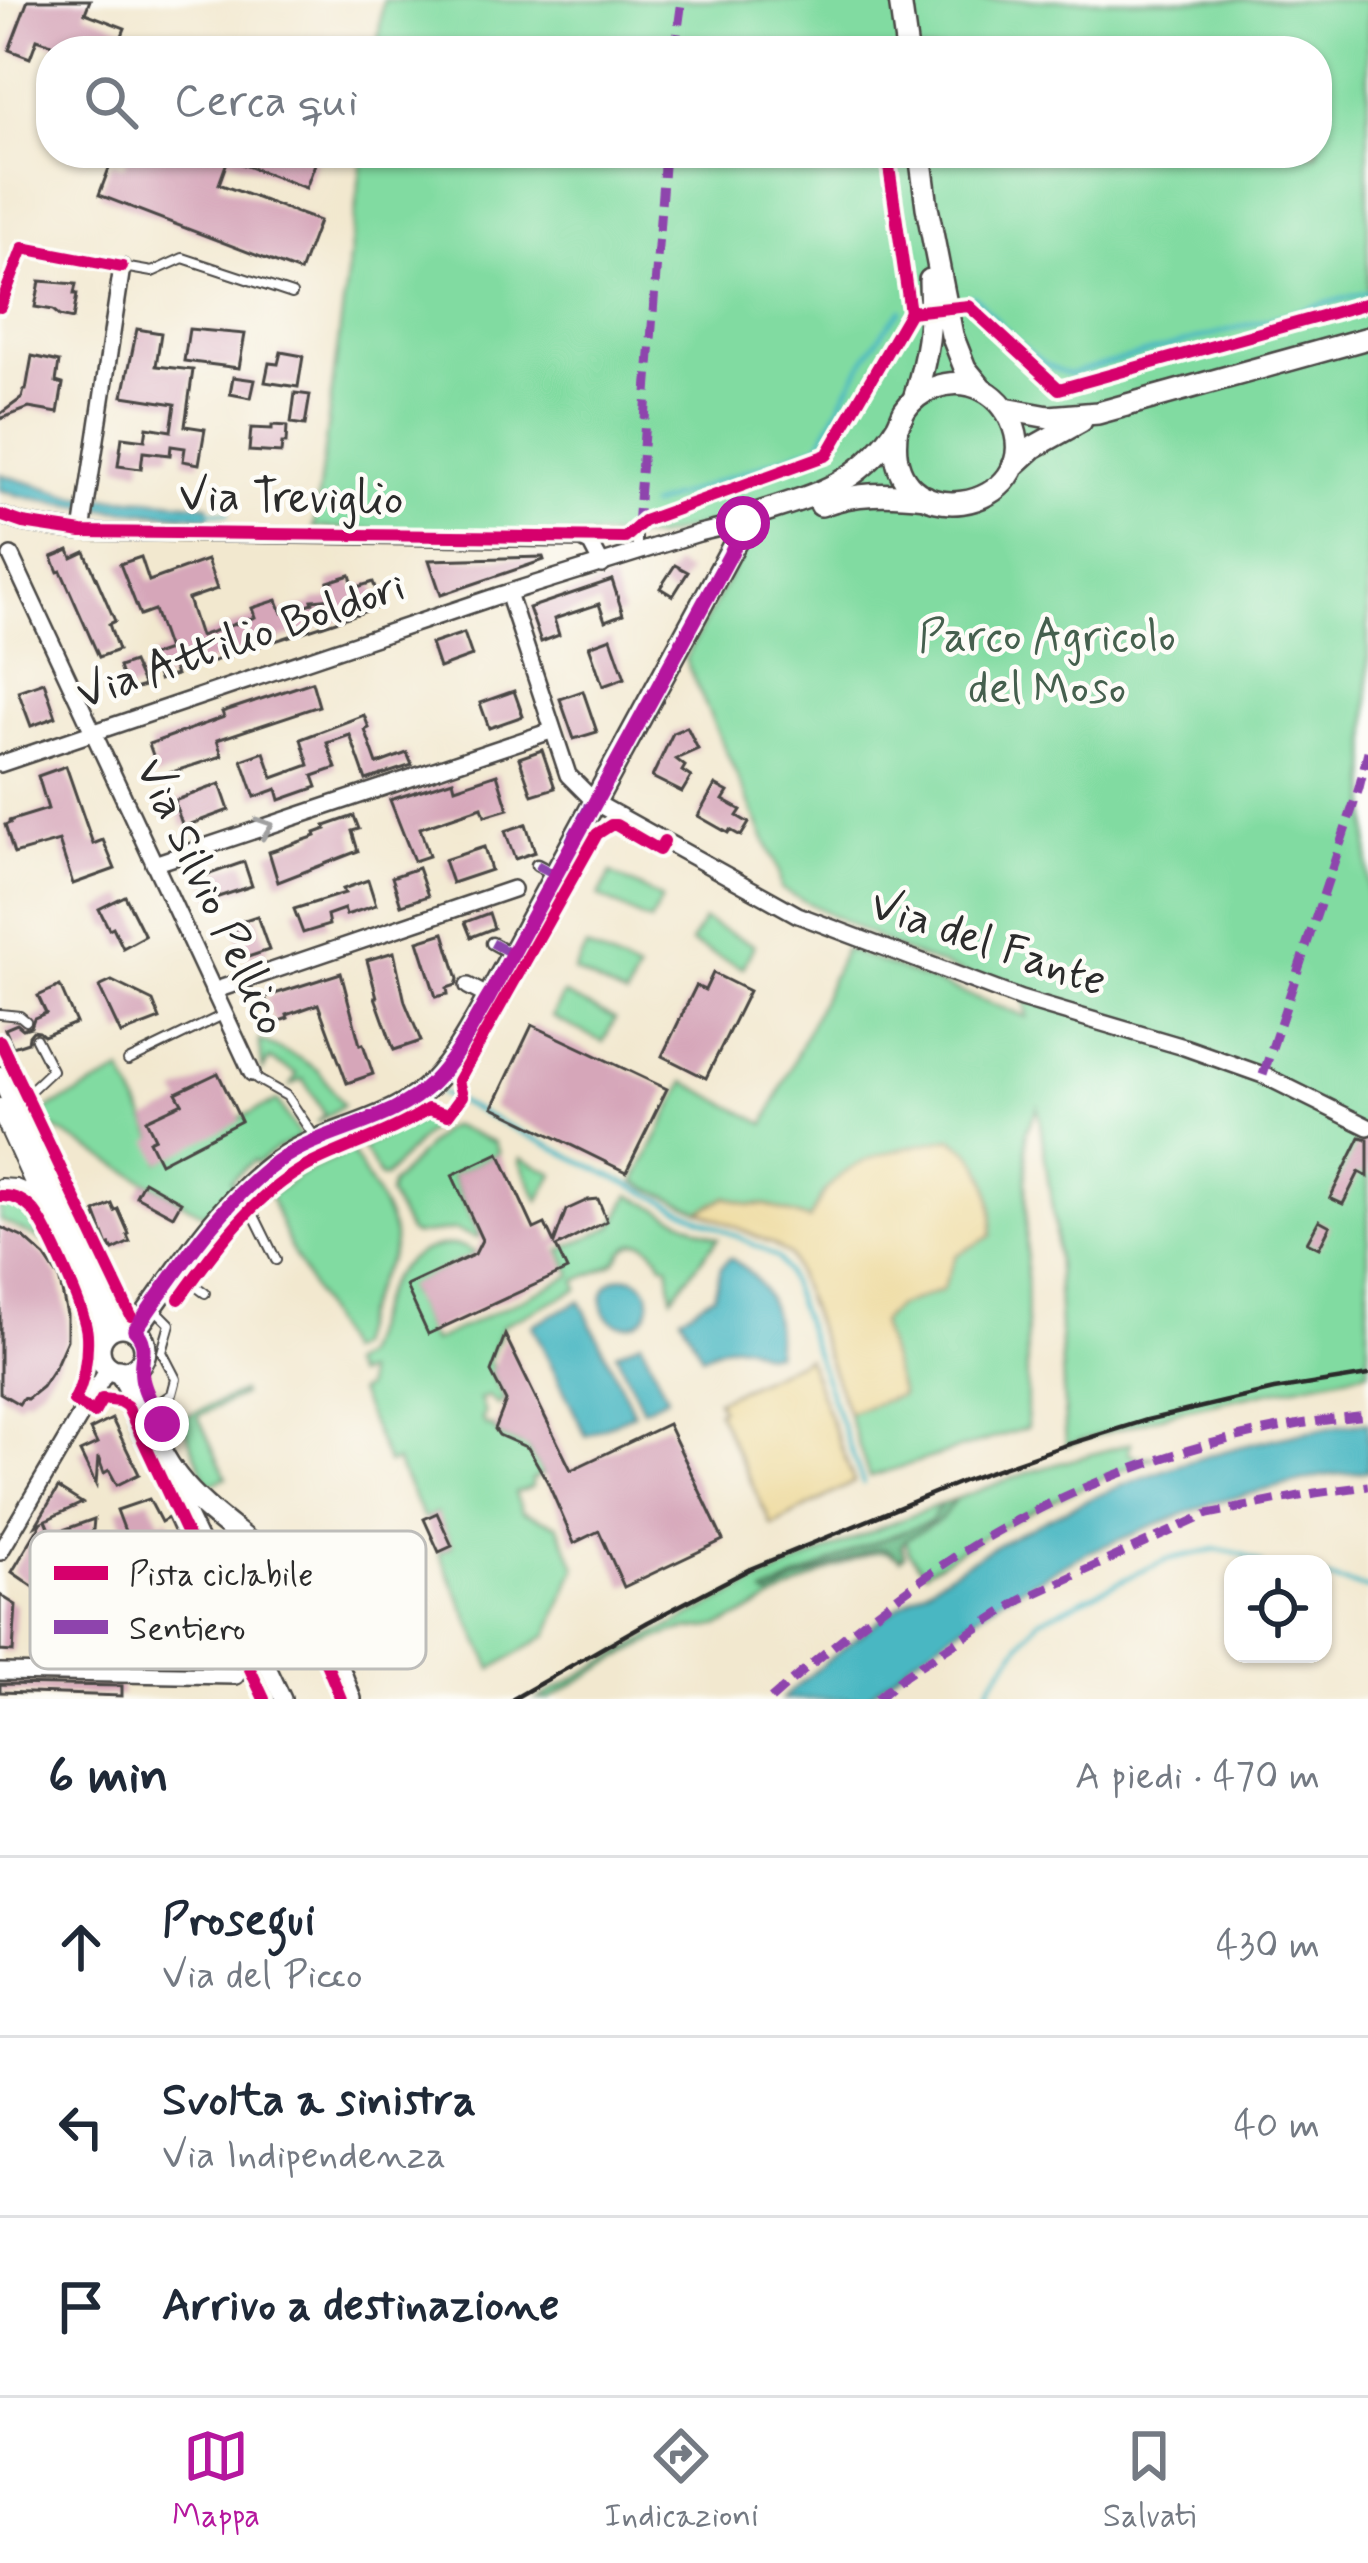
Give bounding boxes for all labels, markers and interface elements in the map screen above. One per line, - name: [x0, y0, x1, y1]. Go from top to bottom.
- search box: [36, 36, 1332, 168]
- icon: search: [78, 69, 144, 135]
- text: Cerca qui: [174, 73, 358, 132]
- street label: Via Treviglio: [178, 468, 404, 530]
- route start: [716, 496, 770, 550]
- street label: Via Attilio Boldori: [69, 557, 413, 725]
- park label: Parco Agricolo del Moso: [918, 608, 1176, 719]
- street label: Via Silvio Pellico: [120, 749, 300, 1045]
- one-way arrow: [253, 817, 274, 841]
- street label: Via del Fante: [862, 876, 1114, 1012]
- route end: [135, 1397, 189, 1451]
- legend: [30, 1531, 426, 1669]
- text: Pista ciclabile: [129, 1554, 313, 1598]
- map controls: [1224, 1555, 1332, 1663]
- button: locate: [1224, 1555, 1332, 1663]
- text: Sentiero: [129, 1608, 246, 1652]
- text: 6 min: [48, 1744, 169, 1810]
- text: A piedi · 470 m: [1075, 1752, 1320, 1803]
- text: Prosegui: [162, 1892, 315, 1951]
- icon: ahead: [48, 1914, 114, 1980]
- text: 430 m: [1216, 1921, 1320, 1972]
- text: Via del Picco: [162, 1951, 363, 2002]
- text: Svolta a sinistra: [162, 2072, 476, 2131]
- icon: left: [48, 2094, 114, 2160]
- text: 40 m: [1233, 2101, 1320, 2152]
- text: Via Indipendenza: [162, 2131, 446, 2182]
- icon: arrive: [48, 2274, 114, 2340]
- text: Arrivo a destinazione: [162, 2277, 560, 2336]
- tab: Mappa: [172, 2423, 260, 2539]
- tab: Indicazioni: [604, 2423, 759, 2539]
- tab: Salvati: [1103, 2423, 1196, 2539]

